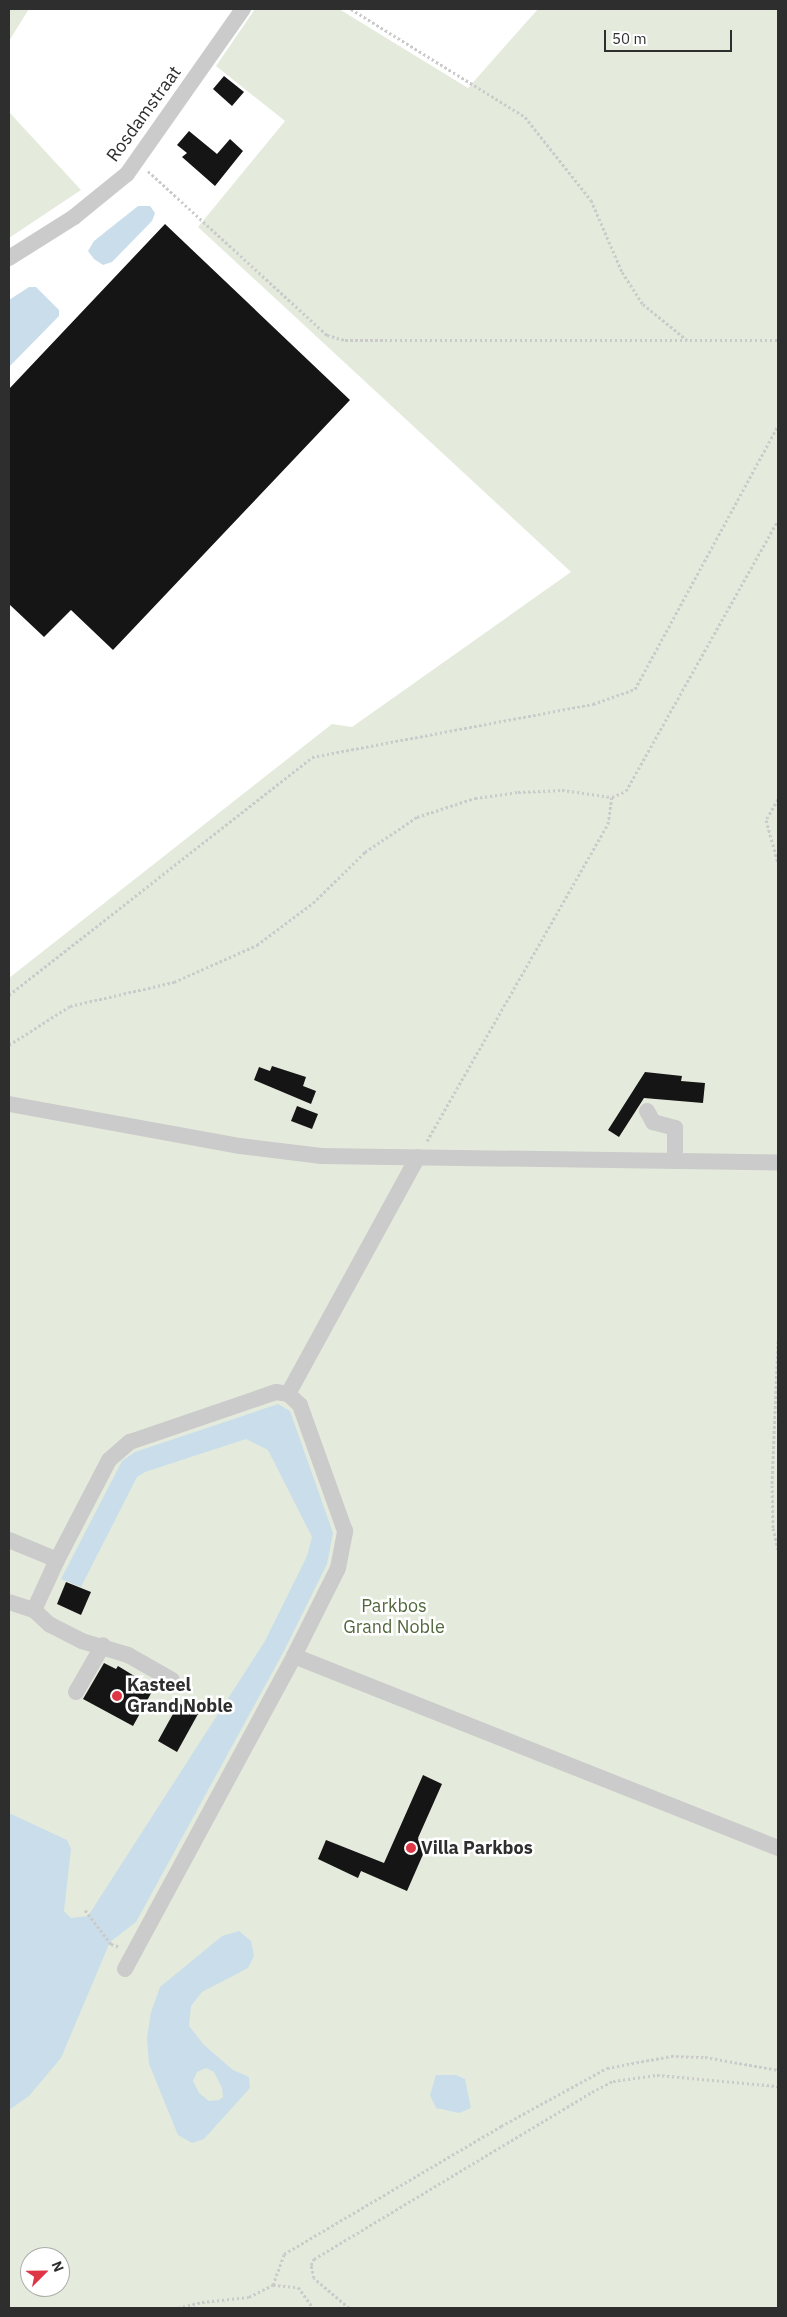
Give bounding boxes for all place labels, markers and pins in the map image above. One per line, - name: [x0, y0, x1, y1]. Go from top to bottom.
- place label: Kasteel Grand Noble: [127, 1675, 233, 1718]
- marker: Kasteel Grand Noble: [111, 1690, 123, 1702]
- place label: Villa Parkbos: [421, 1837, 533, 1859]
- marker: Villa Parkbos: [405, 1842, 417, 1854]

